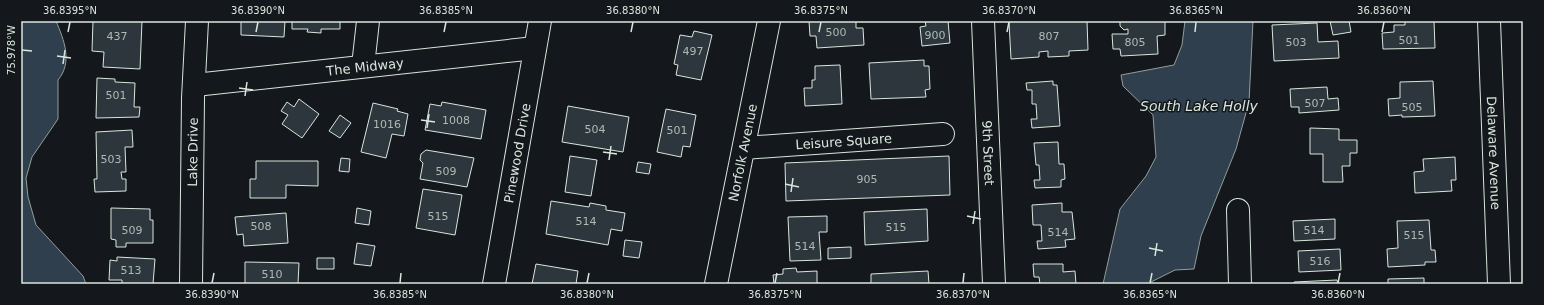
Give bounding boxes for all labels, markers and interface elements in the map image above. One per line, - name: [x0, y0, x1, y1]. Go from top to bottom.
- text: 36.8395°N: [43, 5, 97, 16]
- text: 36.8390°N: [231, 5, 285, 16]
- text: 36.8385°N: [419, 5, 473, 16]
- text: 36.8380°N: [606, 5, 660, 16]
- text: 36.8375°N: [794, 5, 848, 16]
- text: 36.8370°N: [982, 5, 1036, 16]
- text: 36.8365°N: [1169, 5, 1223, 16]
- text: 36.8360°N: [1357, 5, 1411, 16]
- text: 75.978°W: [6, 25, 17, 75]
- house number: 500: [826, 26, 847, 39]
- house number: 900: [925, 29, 946, 42]
- house number: 437: [107, 30, 128, 43]
- house number: 807: [1039, 30, 1060, 43]
- house number: 501: [1399, 34, 1420, 47]
- house number: 805: [1125, 36, 1146, 49]
- house number: 503: [1286, 36, 1307, 49]
- house number: 497: [683, 45, 704, 58]
- street label: The Midway: [325, 55, 405, 78]
- house number: 501: [106, 89, 127, 102]
- street label: Delaware Avenue: [1484, 96, 1504, 210]
- house number: 507: [1305, 97, 1326, 110]
- water label: South Lake Holly: [1140, 98, 1259, 114]
- house number: 505: [1402, 101, 1423, 114]
- street label: Pinewood Drive: [501, 102, 533, 204]
- street label: Norfolk Avenue: [725, 103, 760, 203]
- house number: 1008: [442, 114, 470, 127]
- street label: Lake Drive: [185, 117, 200, 187]
- house number: 1016: [373, 118, 401, 131]
- street label: 9th Street: [980, 120, 997, 186]
- house number: 504: [585, 123, 606, 136]
- house number: 501: [667, 124, 688, 137]
- street label: Leisure Square: [795, 130, 893, 152]
- house number: 503: [101, 153, 122, 166]
- house number: 509: [436, 165, 457, 178]
- house number: 905: [857, 173, 878, 186]
- house number: 515: [428, 210, 449, 223]
- house number: 514: [576, 215, 597, 228]
- house number: 508: [251, 220, 272, 233]
- house number: 515: [886, 221, 907, 234]
- house number: 509: [122, 224, 143, 237]
- house number: 514: [1304, 224, 1325, 237]
- house number: 514: [1048, 226, 1069, 239]
- house number: 515: [1404, 229, 1425, 242]
- house number: 514: [795, 240, 816, 253]
- house number: 516: [1310, 255, 1331, 268]
- house number: 513: [121, 264, 142, 277]
- house number: 510: [262, 268, 283, 281]
- text: 36.8390°N: [185, 289, 239, 300]
- text: 36.8385°N: [373, 289, 427, 300]
- text: 36.8380°N: [560, 289, 614, 300]
- text: 36.8375°N: [748, 289, 802, 300]
- text: 36.8370°N: [936, 289, 990, 300]
- text: 36.8365°N: [1123, 289, 1177, 300]
- text: 36.8360°N: [1311, 289, 1365, 300]

